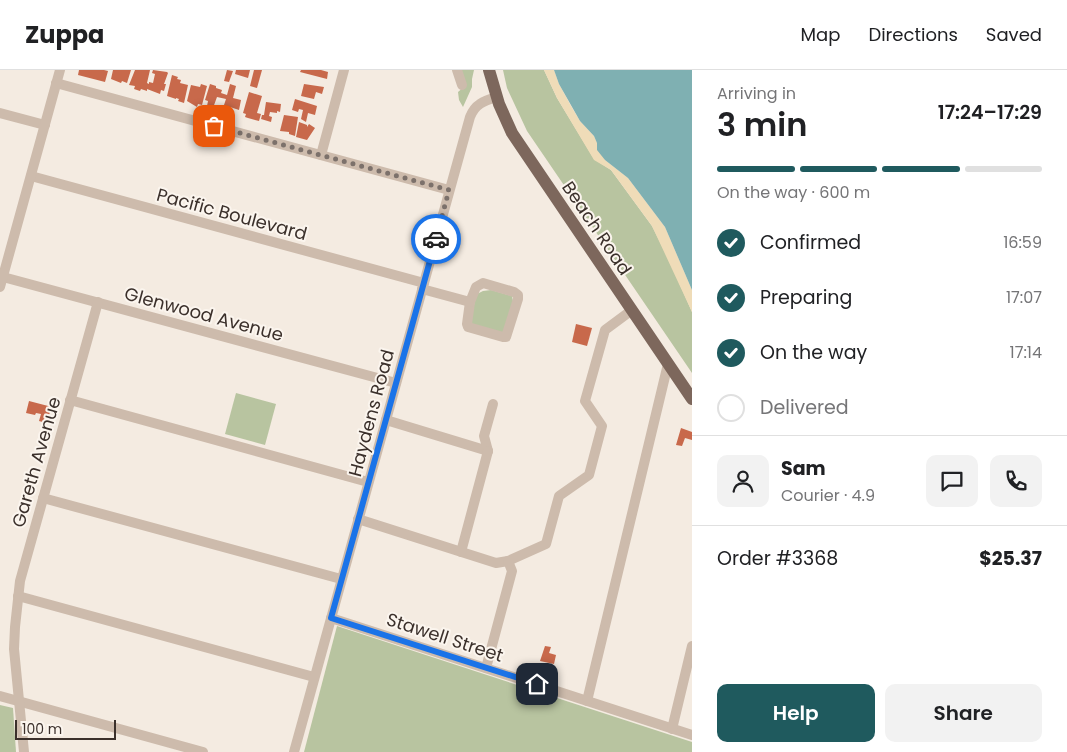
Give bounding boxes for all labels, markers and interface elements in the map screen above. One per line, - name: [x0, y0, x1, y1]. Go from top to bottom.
- text: Zuppa: [25, 18, 104, 51]
- text: Map: [801, 22, 840, 47]
- text: Directions: [868, 22, 958, 47]
- text: Saved: [986, 22, 1042, 47]
- text: Arriving in: [717, 82, 796, 105]
- text: 17:24–17:29: [938, 99, 1042, 126]
- text: 3 min: [717, 102, 807, 147]
- pin: [193, 105, 235, 147]
- icon: bag: [200, 112, 228, 140]
- street label: Beach Road: [556, 176, 638, 280]
- text: On the way · 600 m: [717, 181, 870, 204]
- street label: Pacific Boulevard: [154, 182, 310, 246]
- courier: [411, 214, 461, 264]
- icon: car: [422, 225, 450, 253]
- icon: check: [717, 229, 745, 257]
- text: Confirmed: [760, 229, 861, 256]
- text: 16:59: [1003, 231, 1042, 254]
- street label: Glenwood Avenue: [122, 281, 286, 347]
- icon: check: [717, 284, 745, 312]
- text: Preparing: [760, 284, 852, 311]
- text: 17:07: [1006, 286, 1042, 309]
- icon: check: [717, 339, 745, 367]
- text: On the way: [760, 339, 867, 366]
- text: 17:14: [1010, 341, 1042, 364]
- street label: Haydens Road: [342, 347, 400, 479]
- street label: Gareth Avenue: [5, 394, 67, 530]
- text: Delivered: [760, 394, 849, 421]
- button: person: [717, 455, 769, 507]
- text: Sam: [781, 455, 826, 482]
- button: chat: [926, 455, 978, 507]
- button: phone: [990, 455, 1042, 507]
- text: Courier · 4.9: [781, 484, 875, 507]
- text: Order #3368: [717, 545, 838, 572]
- text: $25.37: [979, 545, 1042, 572]
- street label: Stawell Street: [383, 606, 507, 668]
- pin: [516, 663, 558, 705]
- icon: home: [523, 670, 551, 698]
- button: Help: [717, 684, 875, 742]
- button: Share: [885, 684, 1042, 742]
- scale bar: [15, 717, 116, 740]
- text: 100 m: [22, 719, 62, 739]

